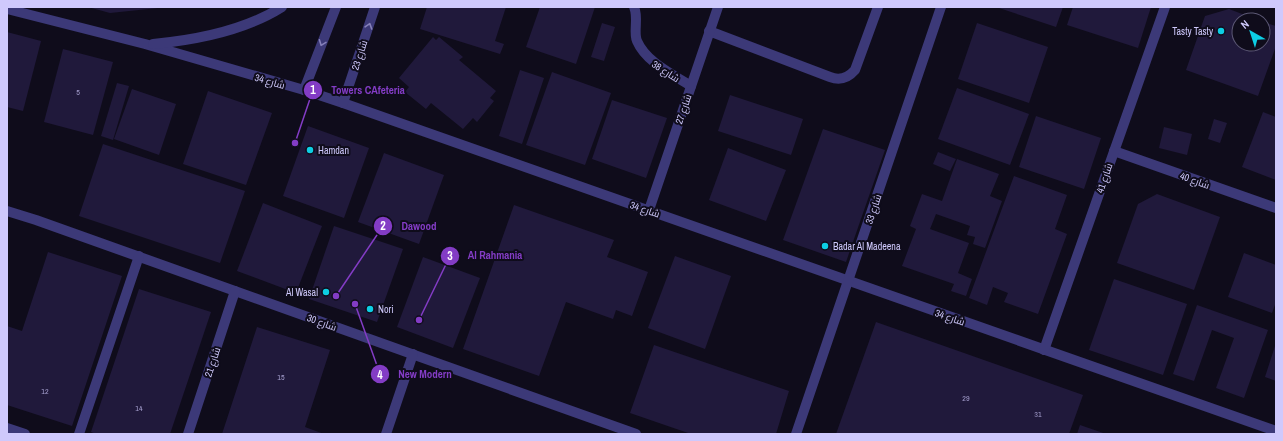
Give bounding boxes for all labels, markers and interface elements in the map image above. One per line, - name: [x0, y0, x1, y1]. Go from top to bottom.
- north arrow: [1231, 12, 1271, 52]
- text: N: [1238, 17, 1252, 32]
- one-way arrow: [364, 22, 372, 29]
- place label: Tasty Tasty: [1172, 25, 1214, 38]
- marker: Tasty Tasty: [1216, 26, 1226, 36]
- street label: شارع 23: [349, 39, 370, 72]
- one-way arrow: [318, 40, 326, 47]
- street label: شارع 38: [649, 58, 682, 85]
- street label: شارع 34: [253, 71, 286, 92]
- callout: Towers CAfeteria: [303, 79, 413, 102]
- text: 1: [310, 82, 316, 98]
- text: Towers CAfeteria: [331, 83, 405, 97]
- house number: 5: [76, 87, 80, 97]
- street label: شارع 27: [672, 92, 695, 126]
- place label: Hamdan: [318, 144, 349, 157]
- marker: Hamdan: [305, 145, 315, 155]
- street label: شارع 41: [1093, 161, 1116, 195]
- street label: شارع 40: [1178, 169, 1212, 192]
- street label: شارع 33: [862, 192, 885, 226]
- street label: شارع 34: [628, 198, 662, 221]
- callout: Dawood: [373, 215, 444, 238]
- text: 2: [380, 218, 386, 234]
- text: Dawood: [401, 219, 437, 233]
- place label: Badar Al Madeena: [833, 240, 901, 253]
- marker: Badar Al Madeena: [820, 241, 830, 251]
- callout: Al Rahmania: [440, 244, 530, 267]
- text: 3: [447, 248, 453, 264]
- text: Al Rahmania: [468, 248, 522, 262]
- place label: Al Wasal: [285, 286, 318, 299]
- marker: Al Wasal: [321, 287, 331, 297]
- place label: Nori: [378, 303, 394, 316]
- marker: Nori: [365, 304, 375, 314]
- street label: شارع 34: [933, 306, 967, 329]
- street label: شارع 30: [305, 311, 339, 334]
- street label: شارع 21: [202, 346, 223, 379]
- callout: New Modern: [370, 363, 460, 386]
- text: 4: [377, 367, 383, 383]
- text: New Modern: [398, 367, 452, 381]
- house number: 15: [277, 372, 285, 382]
- house number: 12: [41, 386, 49, 396]
- house number: 29: [962, 393, 970, 403]
- house number: 14: [135, 403, 143, 413]
- house number: 31: [1034, 409, 1042, 419]

